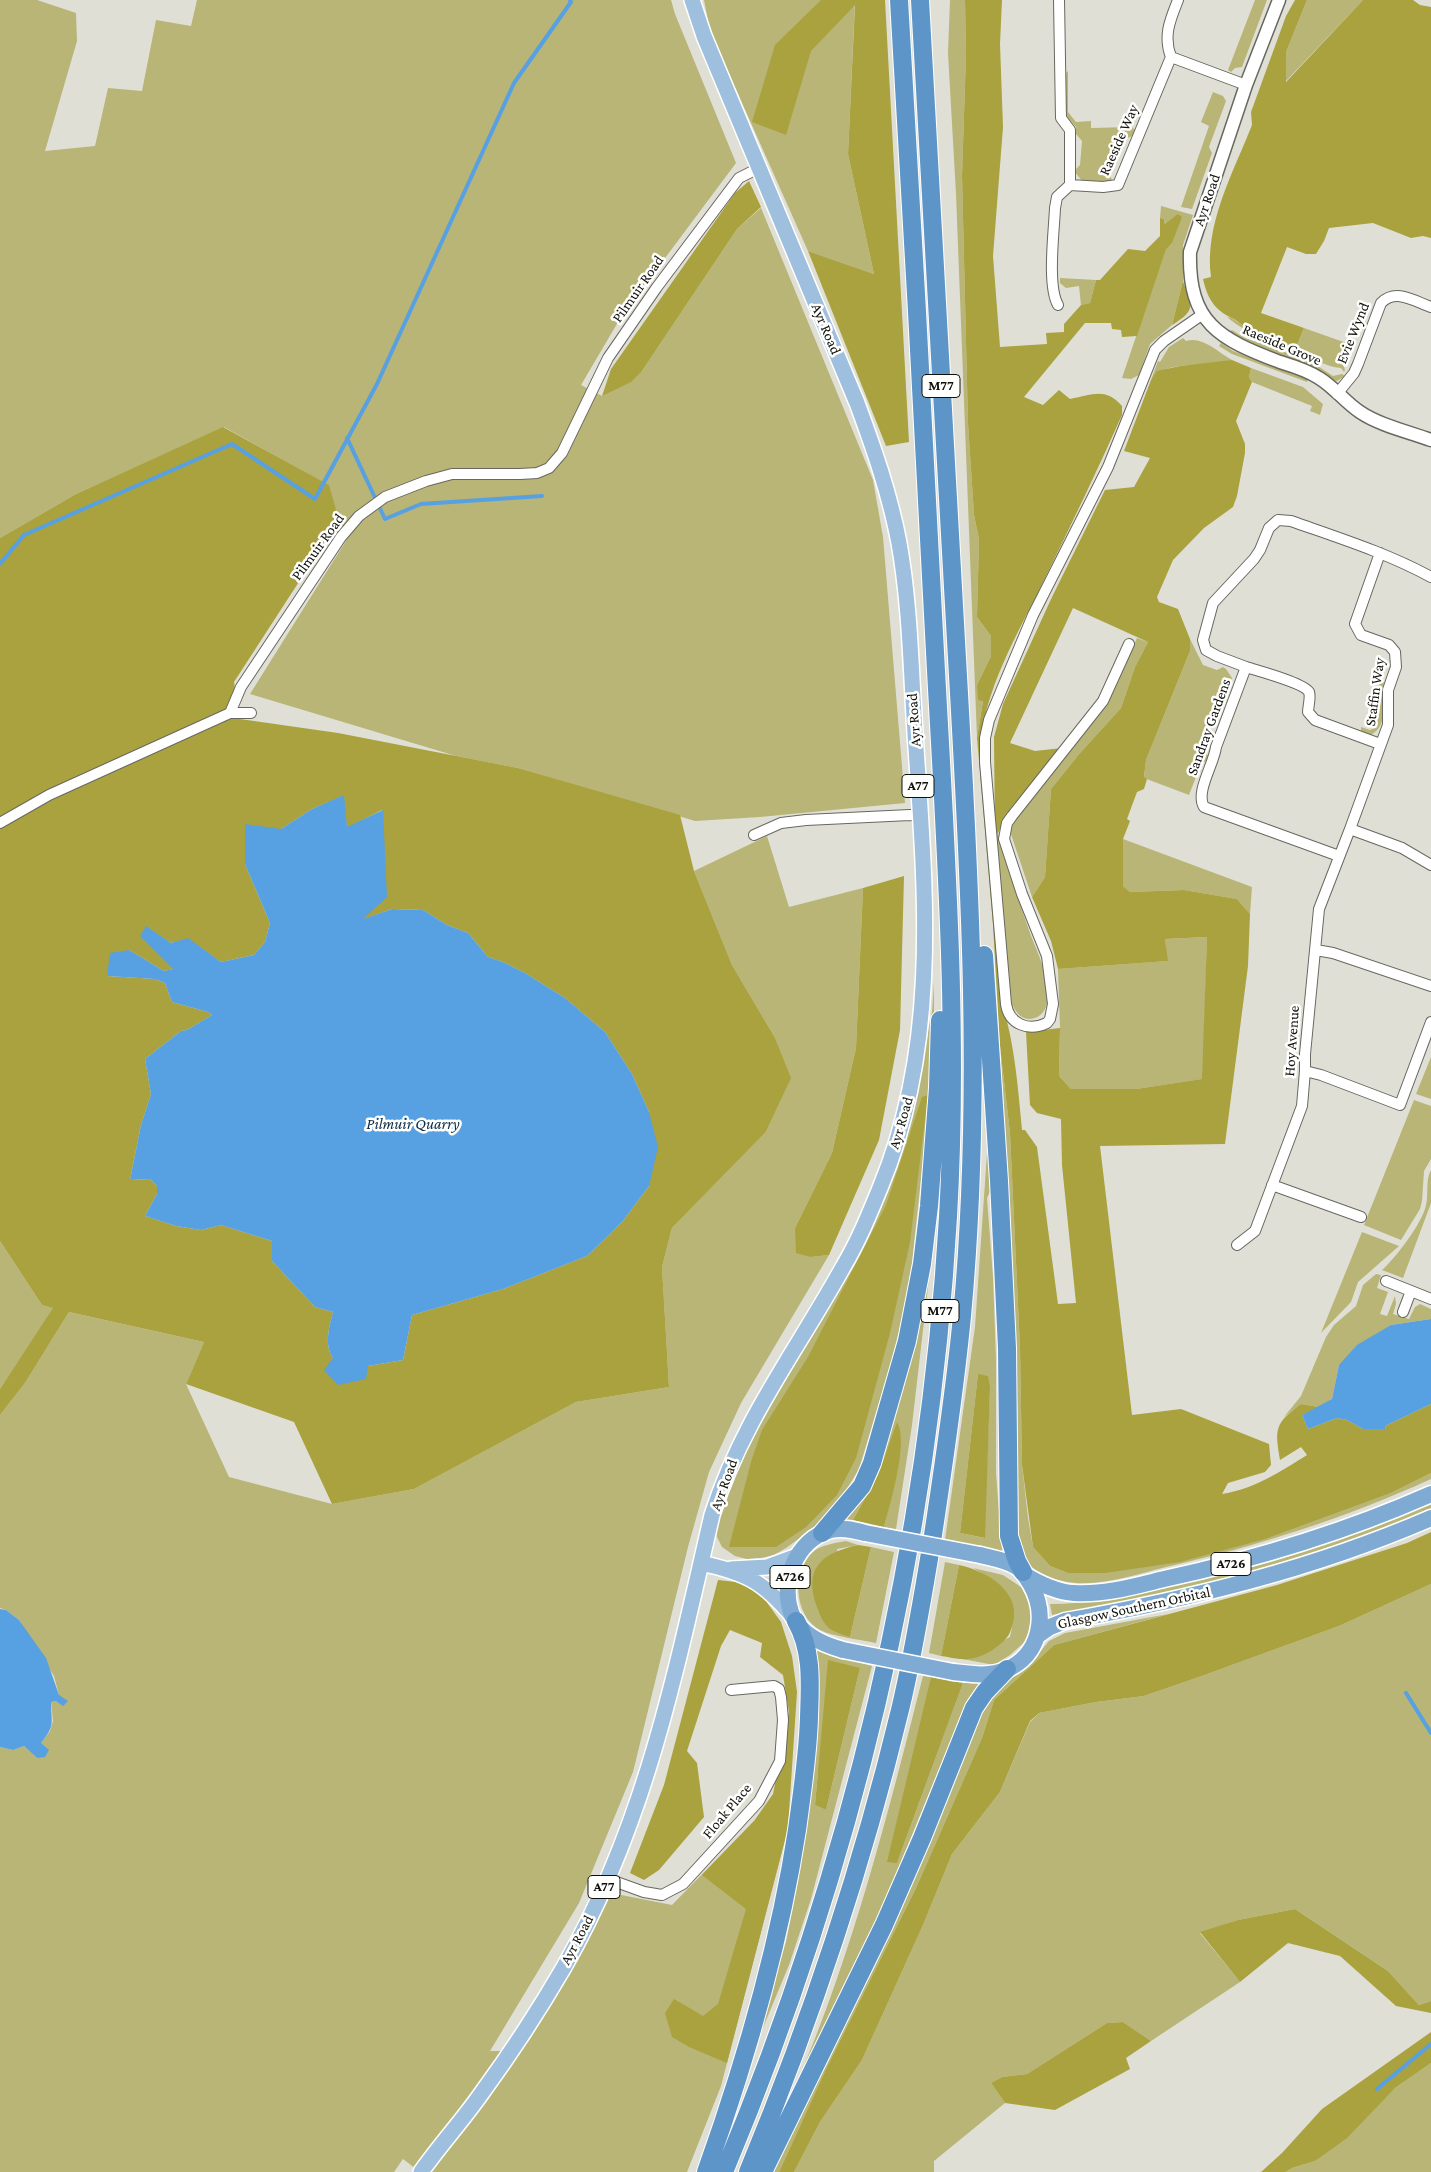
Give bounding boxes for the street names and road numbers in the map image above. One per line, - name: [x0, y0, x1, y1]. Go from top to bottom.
- street label: Raeside Way: [1095, 102, 1143, 178]
- street label: Ayr Road: [1190, 172, 1224, 228]
- street label: Pilmuir Road: [608, 252, 668, 326]
- street label: Evie Wynd: [1333, 300, 1373, 366]
- street label: Ayr Road: [807, 301, 845, 357]
- street label: Raeside Grove: [1240, 320, 1324, 370]
- road number: M77: [922, 374, 960, 398]
- street label: Pilmuir Road: [288, 510, 348, 584]
- street label: Staffin Way: [1361, 657, 1389, 727]
- street label: Sandray Gardens: [1183, 676, 1235, 778]
- street label: Ayr Road: [903, 693, 925, 747]
- road number: A77: [902, 774, 934, 798]
- street label: Hoy Avenue: [1281, 1005, 1303, 1077]
- street label: Ayr Road: [885, 1095, 917, 1151]
- road number: M77: [921, 1300, 959, 1322]
- street label: Ayr Road: [706, 1457, 742, 1513]
- road number: A726: [1211, 1552, 1251, 1576]
- road number: A726: [770, 1565, 810, 1588]
- street label: Glasgow Southern Orbital: [1056, 1583, 1212, 1633]
- street label: Floak Place: [699, 1780, 755, 1842]
- road number: A77: [588, 1875, 620, 1898]
- street label: Ayr Road: [556, 1912, 598, 1968]

